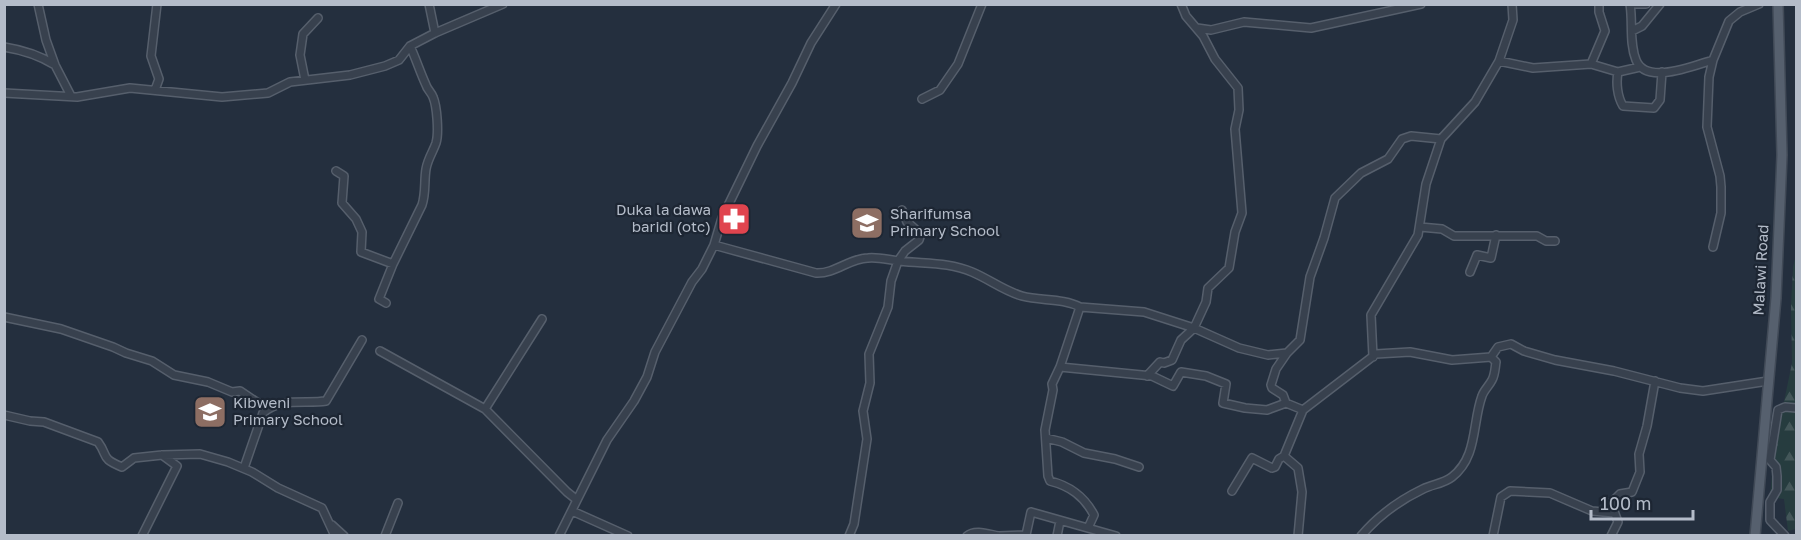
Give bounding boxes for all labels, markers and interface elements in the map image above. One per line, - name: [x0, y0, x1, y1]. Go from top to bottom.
- place label: Duka la dawa baridi (otc): [616, 200, 711, 235]
- pharmacy icon: Duka la dawa baridi (otc): [716, 201, 752, 237]
- place label: Sharifumsa Primary School: [890, 204, 1000, 239]
- school or university icon: Sharifumsa Primary School: [849, 205, 885, 241]
- street label: Malawi Road: [1749, 224, 1771, 316]
- place label: Kibweni Primary School: [233, 393, 343, 428]
- school or university icon: Kibweni Primary School: [192, 394, 228, 430]
- scale bar: [1591, 483, 1693, 521]
- text: 100 m: [1600, 492, 1651, 514]

